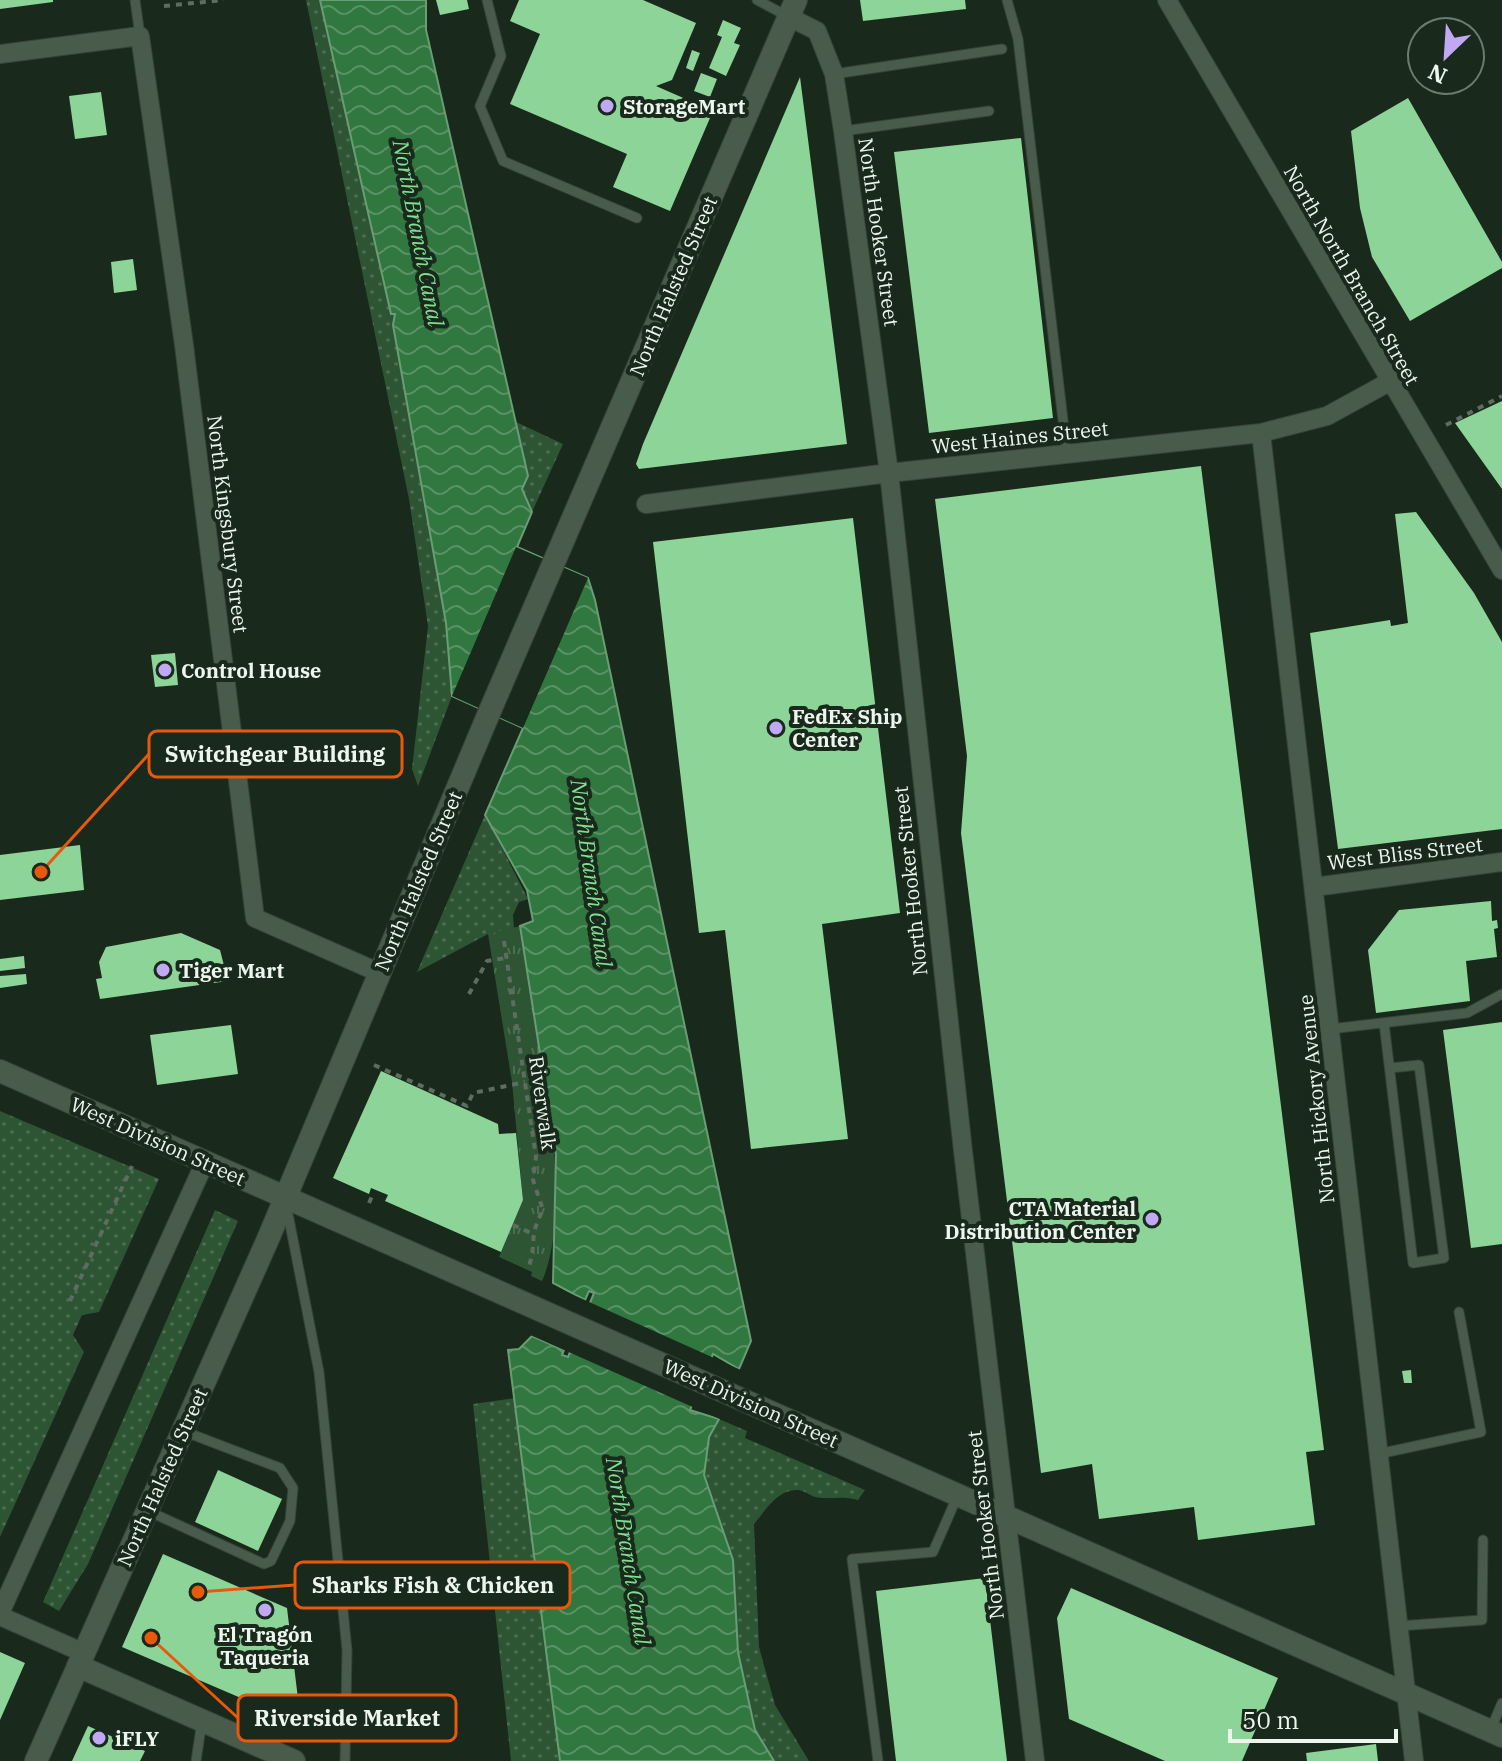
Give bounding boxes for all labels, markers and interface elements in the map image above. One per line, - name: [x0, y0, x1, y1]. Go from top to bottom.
- north arrow: [1406, 16, 1486, 96]
- text: N: [1423, 58, 1451, 91]
- place label: StorageMart: [623, 93, 746, 120]
- marker: StorageMart: [598, 97, 616, 115]
- water label: North Branch Canal: [387, 136, 451, 329]
- street label: North Hooker Street: [852, 136, 906, 328]
- street label: North North Branch Street: [1278, 160, 1426, 390]
- street label: North Halsted Street: [623, 192, 723, 380]
- street label: North Kingsbury Street: [201, 414, 255, 634]
- street label: West Haines Street: [930, 414, 1110, 460]
- place label: Control House: [181, 657, 321, 684]
- marker: Control House: [156, 661, 174, 679]
- place label: FedEx Ship Center: [792, 703, 902, 753]
- marker: FedEx Ship Center: [767, 719, 785, 737]
- callout: Switchgear Building: [149, 731, 402, 777]
- text: Switchgear Building: [165, 739, 386, 768]
- water label: North Branch Canal: [564, 776, 620, 970]
- street label: North Hooker Street: [887, 785, 933, 977]
- street label: North Halsted Street: [368, 787, 468, 975]
- street label: West Bliss Street: [1326, 830, 1484, 876]
- place label: Tiger Mart: [179, 957, 284, 984]
- marker: Tiger Mart: [154, 961, 172, 979]
- street label: North Hickory Avenue: [1292, 993, 1340, 1205]
- street label: Riverwalk: [523, 1054, 563, 1152]
- street label: West Division Street: [66, 1090, 250, 1192]
- place label: CTA Material Distribution Center: [945, 1195, 1136, 1245]
- marker: CTA Material Distribution Center: [1143, 1210, 1161, 1228]
- street label: West Division Street: [659, 1352, 843, 1454]
- street label: North Halsted Street: [110, 1383, 214, 1571]
- street label: North Hooker Street: [960, 1429, 1010, 1621]
- water label: North Branch Canal: [600, 1454, 658, 1648]
- callout: Sharks Fish & Chicken: [295, 1562, 570, 1608]
- text: Sharks Fish & Chicken: [312, 1570, 554, 1599]
- marker: El Tragón Taqueria: [256, 1601, 274, 1619]
- place label: El Tragón Taqueria: [217, 1621, 313, 1671]
- scale bar: [1230, 1693, 1396, 1743]
- callout: Riverside Market: [238, 1695, 456, 1741]
- text: Riverside Market: [254, 1703, 440, 1732]
- text: 50 m: [1242, 1704, 1299, 1736]
- place label: iFLY: [115, 1725, 159, 1752]
- marker: iFLY: [90, 1729, 108, 1747]

